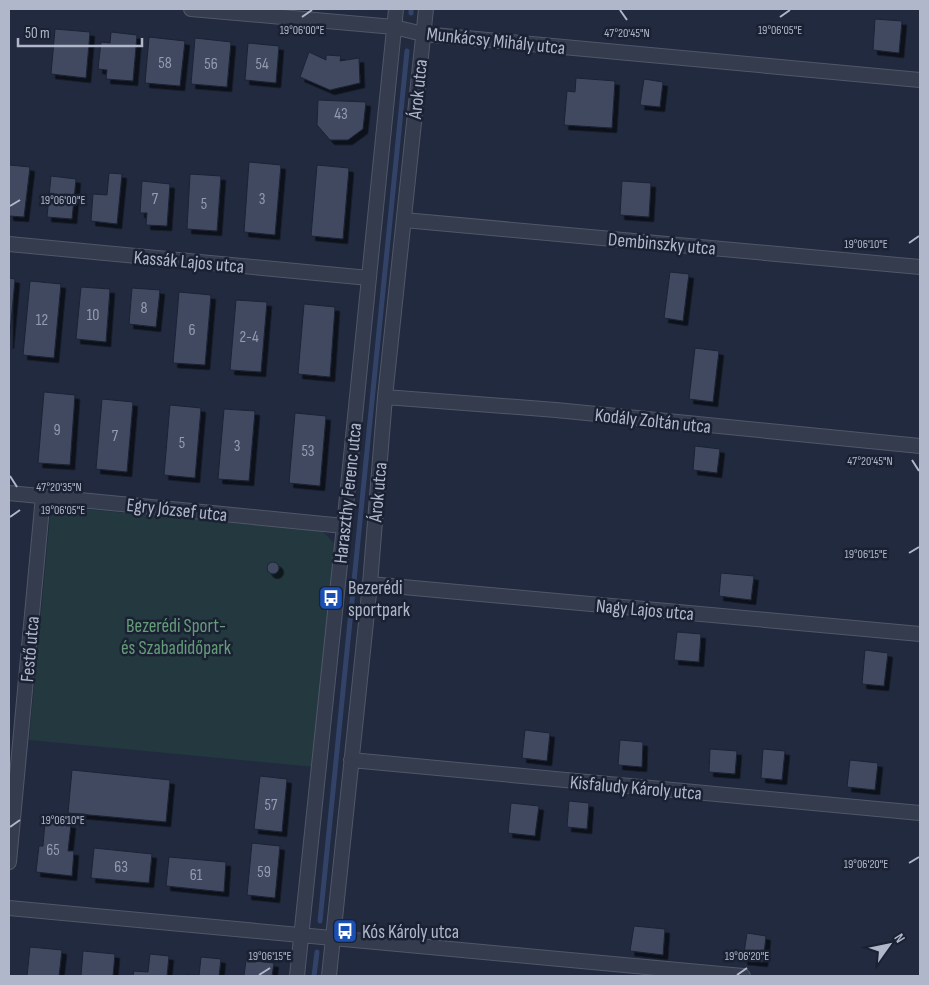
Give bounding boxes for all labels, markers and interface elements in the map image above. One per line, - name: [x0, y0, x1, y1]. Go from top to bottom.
- scale bar: [18, 15, 141, 47]
- text: 19°06'00"E: [280, 23, 324, 38]
- street label: Munkácsy Mihály utca: [425, 23, 566, 60]
- text: 19°06'05"E: [758, 23, 802, 38]
- text: 50 m: [25, 24, 50, 43]
- text: 47°20'45"N: [604, 26, 650, 41]
- house number: 58: [158, 54, 172, 73]
- house number: 56: [204, 55, 218, 74]
- house number: 54: [255, 55, 269, 74]
- street label: Árok utca: [404, 58, 433, 121]
- house number: 43: [334, 105, 348, 124]
- house number: 7: [152, 190, 159, 209]
- house number: 3: [259, 190, 265, 209]
- text: 19°06'00"E: [41, 193, 85, 208]
- house number: 5: [201, 195, 207, 214]
- street label: Dembinszky utca: [607, 228, 717, 261]
- text: 19°06'10"E: [844, 237, 888, 252]
- street label: Kassák Lajos utca: [133, 246, 245, 279]
- house number: 8: [140, 299, 148, 318]
- house number: 10: [87, 306, 99, 325]
- house number: 12: [36, 311, 48, 330]
- house number: 6: [188, 321, 196, 340]
- house number: 2-4: [239, 328, 259, 347]
- street label: Kodály Zoltán utca: [594, 404, 712, 439]
- house number: 9: [53, 421, 61, 440]
- street label: Haraszthy Ferenc utca: [330, 422, 367, 565]
- house number: 7: [112, 427, 119, 446]
- house number: 5: [179, 434, 185, 453]
- house number: 3: [234, 437, 240, 456]
- house number: 53: [301, 442, 315, 461]
- text: 47°20'45"N: [847, 454, 893, 469]
- street label: Árok utca: [364, 461, 393, 524]
- text: 47°20'35"N: [36, 480, 82, 495]
- street label: Egry József utca: [125, 494, 228, 527]
- text: 19°06'05"E: [41, 503, 85, 518]
- text: 19°06'15"E: [844, 547, 888, 562]
- place label: Bezerédi sportpark: [348, 577, 411, 622]
- bus stop icon: Bezerédi sportpark: [318, 585, 344, 611]
- street label: Nagy Lajos utca: [595, 595, 695, 626]
- street label: Festő utca: [16, 615, 45, 683]
- park label: Bezerédi Sport- és Szabadidőpark: [121, 615, 232, 660]
- street label: Kisfaludy Károly utca: [569, 771, 703, 806]
- house number: 57: [265, 796, 278, 815]
- text: 19°06'10"E: [41, 813, 85, 828]
- house number: 65: [46, 841, 60, 860]
- text: 19°06'20"E: [844, 857, 888, 872]
- house number: 63: [114, 858, 128, 877]
- house number: 59: [257, 863, 271, 882]
- house number: 61: [190, 866, 203, 885]
- bus stop icon: Kós Károly utca: [332, 918, 358, 944]
- north arrow: [864, 920, 914, 970]
- place label: Kós Károly utca: [362, 921, 459, 944]
- text: N: [890, 930, 909, 946]
- text: 19°06'15"E: [248, 949, 292, 964]
- text: 19°06'20"E: [725, 949, 769, 964]

